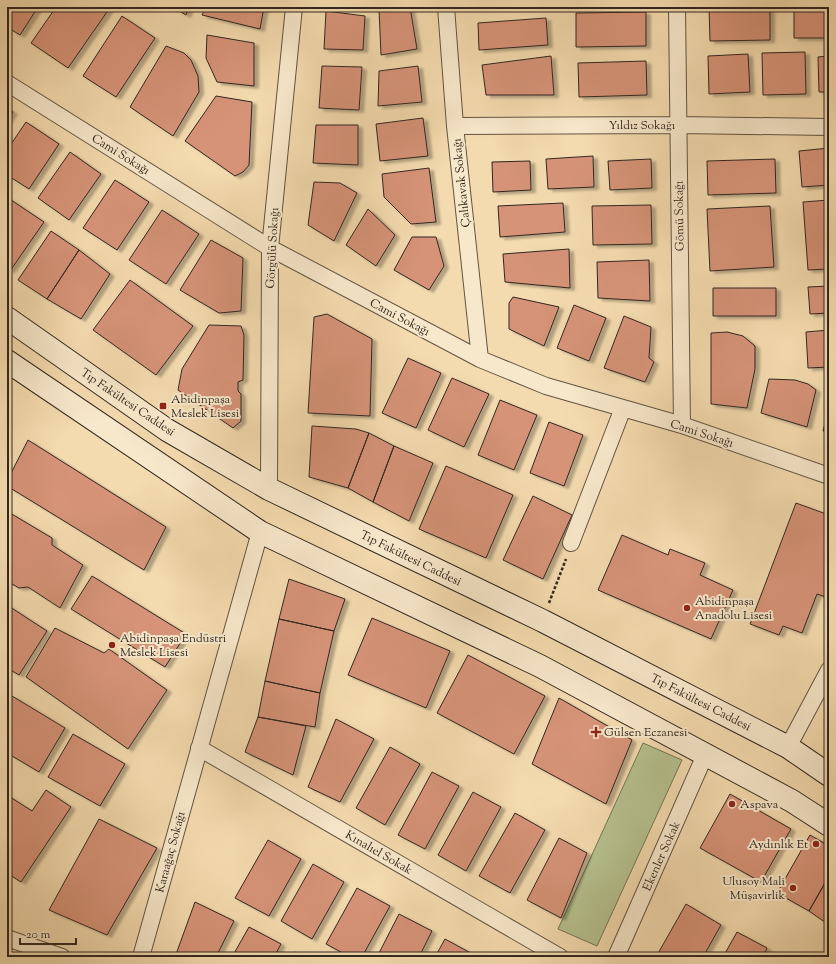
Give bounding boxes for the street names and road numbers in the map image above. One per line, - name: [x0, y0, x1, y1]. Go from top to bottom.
- street label: Yıldız Sokağı: [609, 117, 676, 135]
- street label: Cami Sokağı: [88, 130, 154, 180]
- street label: Çalıkavak Sokağı: [448, 137, 476, 228]
- street label: Gömü Sokağı: [670, 180, 690, 251]
- street label: Görgülü Sokağı: [262, 206, 284, 289]
- street label: Cami Sokağı: [366, 295, 433, 342]
- street label: Tıp Fakültesi Caddesi: [77, 364, 179, 442]
- street label: Cami Sokağı: [668, 415, 736, 453]
- street label: Tıp Fakültesi Caddesi: [357, 527, 465, 592]
- street label: Tıp Fakültesi Caddesi: [647, 670, 754, 736]
- street label: Karaağaç Sokağı: [151, 809, 191, 895]
- street label: Ekenler Sokak: [639, 818, 685, 894]
- street label: Kınalıel Sokak: [341, 826, 416, 880]

